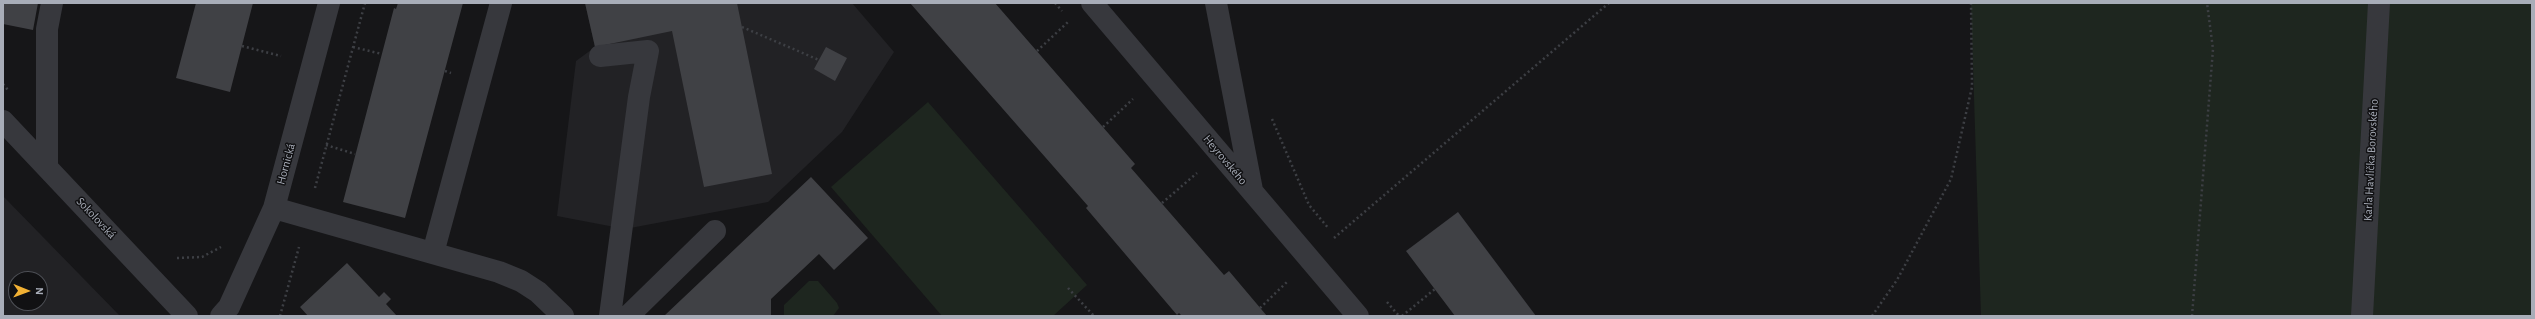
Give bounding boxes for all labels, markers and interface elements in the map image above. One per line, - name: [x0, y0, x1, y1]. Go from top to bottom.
- street label: Karla Havlíčka Borovského: [2361, 99, 2381, 221]
- street label: Heyrovského: [1200, 132, 1250, 188]
- street label: Hornická: [274, 142, 298, 186]
- street label: Sokolovská: [73, 194, 119, 242]
- north arrow: [8, 271, 48, 311]
- text: N: [34, 287, 45, 295]

